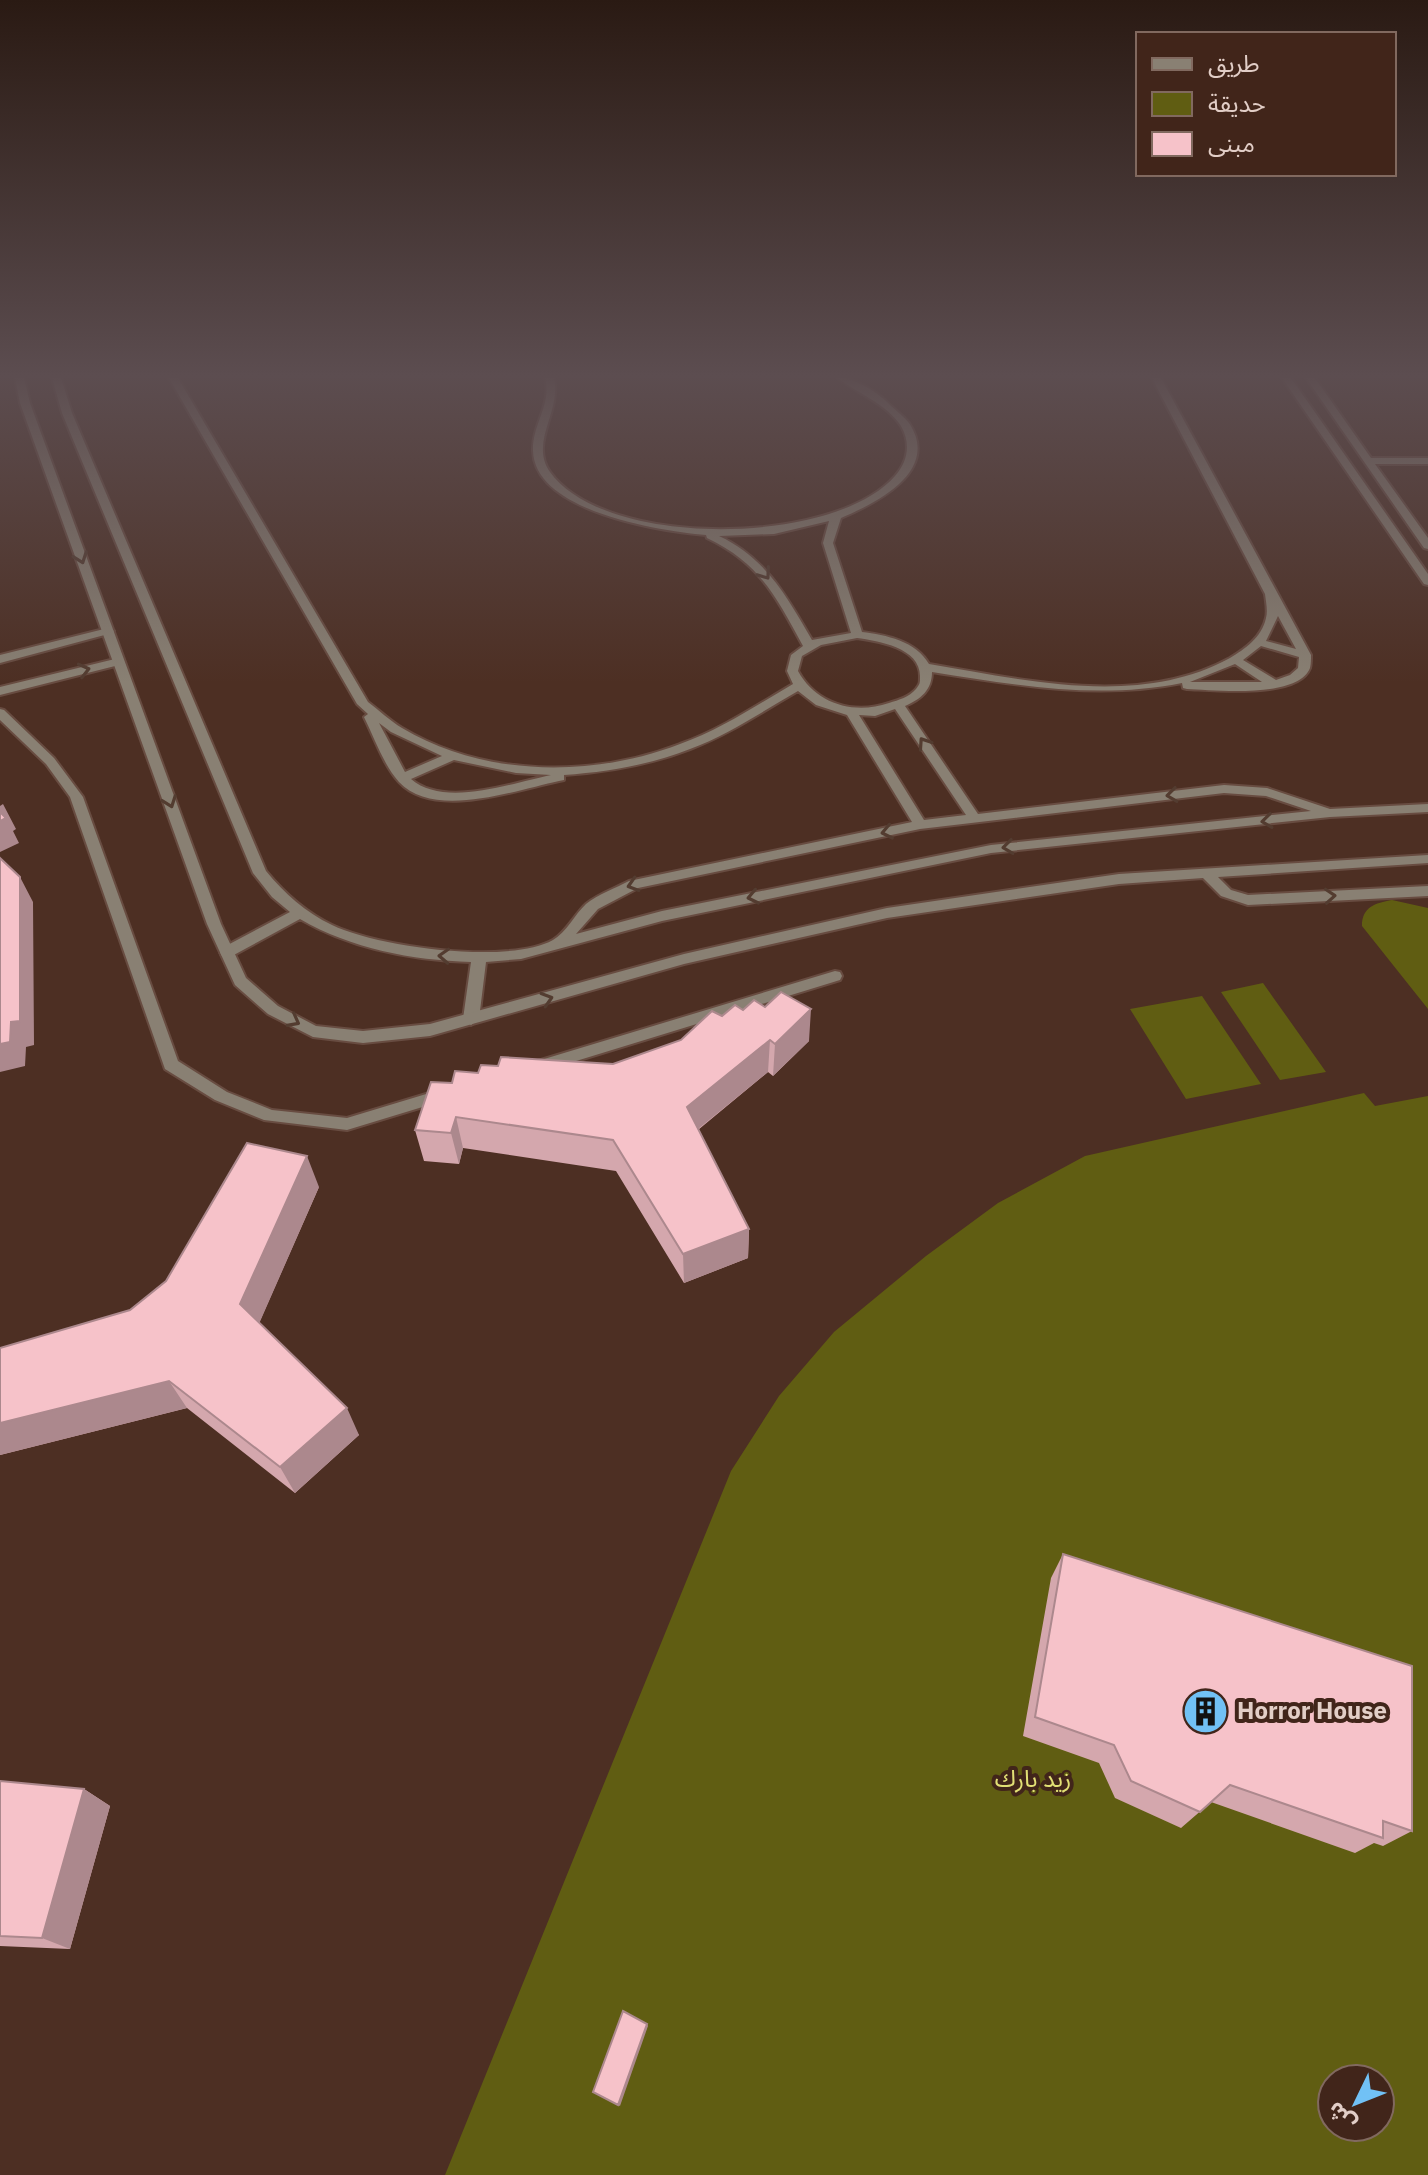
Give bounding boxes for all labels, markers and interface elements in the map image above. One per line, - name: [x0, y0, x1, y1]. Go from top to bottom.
- legend: [1136, 32, 1396, 176]
- text: طريق: [1208, 47, 1260, 79]
- text: حديقة: [1208, 87, 1266, 119]
- text: مبنى: [1208, 127, 1255, 159]
- one-way arrow: [72, 550, 88, 564]
- one-way arrow: [755, 566, 770, 580]
- one-way arrow: [77, 663, 91, 680]
- one-way arrow: [918, 737, 933, 751]
- one-way arrow: [1166, 787, 1179, 804]
- one-way arrow: [160, 794, 177, 808]
- one-way arrow: [1260, 812, 1273, 829]
- one-way arrow: [881, 823, 894, 840]
- one-way arrow: [1001, 839, 1014, 856]
- one-way arrow: [626, 876, 640, 892]
- one-way arrow: [747, 888, 760, 905]
- one-way arrow: [1324, 888, 1337, 905]
- one-way arrow: [437, 948, 450, 965]
- one-way arrow: [540, 992, 553, 1008]
- one-way arrow: [286, 1011, 301, 1026]
- building icon: Horror House: [1182, 1687, 1230, 1735]
- place label: Horror House: [1237, 1694, 1387, 1726]
- park label: زيد بارك: [995, 1762, 1071, 1794]
- north arrow: [1316, 2063, 1396, 2143]
- text: ش: [1320, 2096, 1362, 2138]

